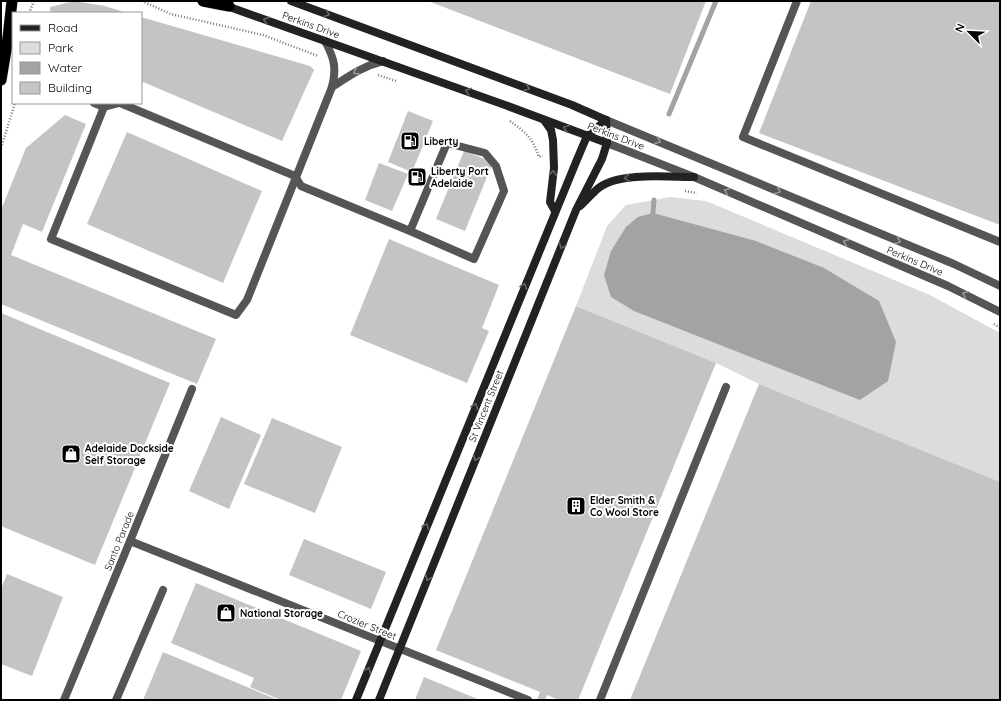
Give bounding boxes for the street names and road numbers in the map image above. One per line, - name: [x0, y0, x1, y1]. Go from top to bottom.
- street label: Perkins Drive: [281, 9, 342, 42]
- street label: Perkins Drive: [586, 119, 647, 153]
- street label: Perkins Drive: [885, 243, 946, 279]
- street label: St Vincent Street: [466, 368, 507, 444]
- street label: Santo Parade: [101, 509, 137, 573]
- street label: Crozier Street: [336, 607, 399, 643]

